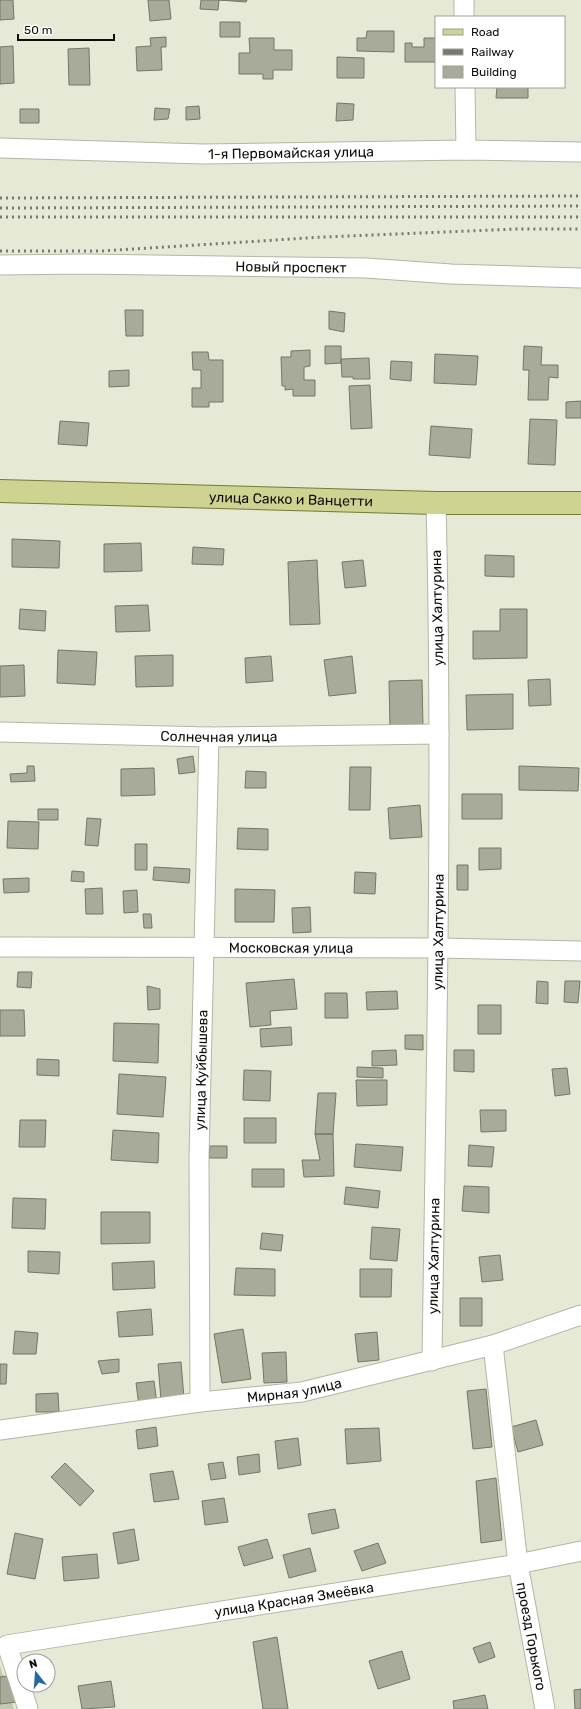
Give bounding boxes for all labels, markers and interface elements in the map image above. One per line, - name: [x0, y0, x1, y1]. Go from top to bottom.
- scale bar: [18, 16, 114, 42]
- legend: [435, 16, 565, 88]
- text: 50 m: [24, 23, 52, 37]
- text: Road: [471, 25, 499, 39]
- text: Railway: [471, 45, 514, 59]
- text: Building: [471, 65, 517, 79]
- street label: 1-я Первомайская улица: [208, 143, 374, 163]
- street label: Новый проспект: [235, 258, 347, 277]
- street label: улица Сакко и Ванцетти: [209, 489, 373, 510]
- street label: улица Халтурина: [428, 550, 447, 666]
- street label: Солнечная улица: [160, 728, 278, 746]
- street label: улица Халтурина: [429, 874, 448, 990]
- street label: Московская улица: [229, 940, 353, 957]
- street label: улица Куйбышева: [192, 1009, 212, 1131]
- street label: улица Халтурина: [425, 1198, 443, 1314]
- street label: Мирная улица: [246, 1375, 343, 1406]
- street label: улица Красная Змеёвка: [213, 1579, 375, 1621]
- street label: проезд Горького: [513, 1581, 549, 1692]
- north arrow: [16, 1653, 56, 1693]
- text: N: [28, 1657, 39, 1671]

